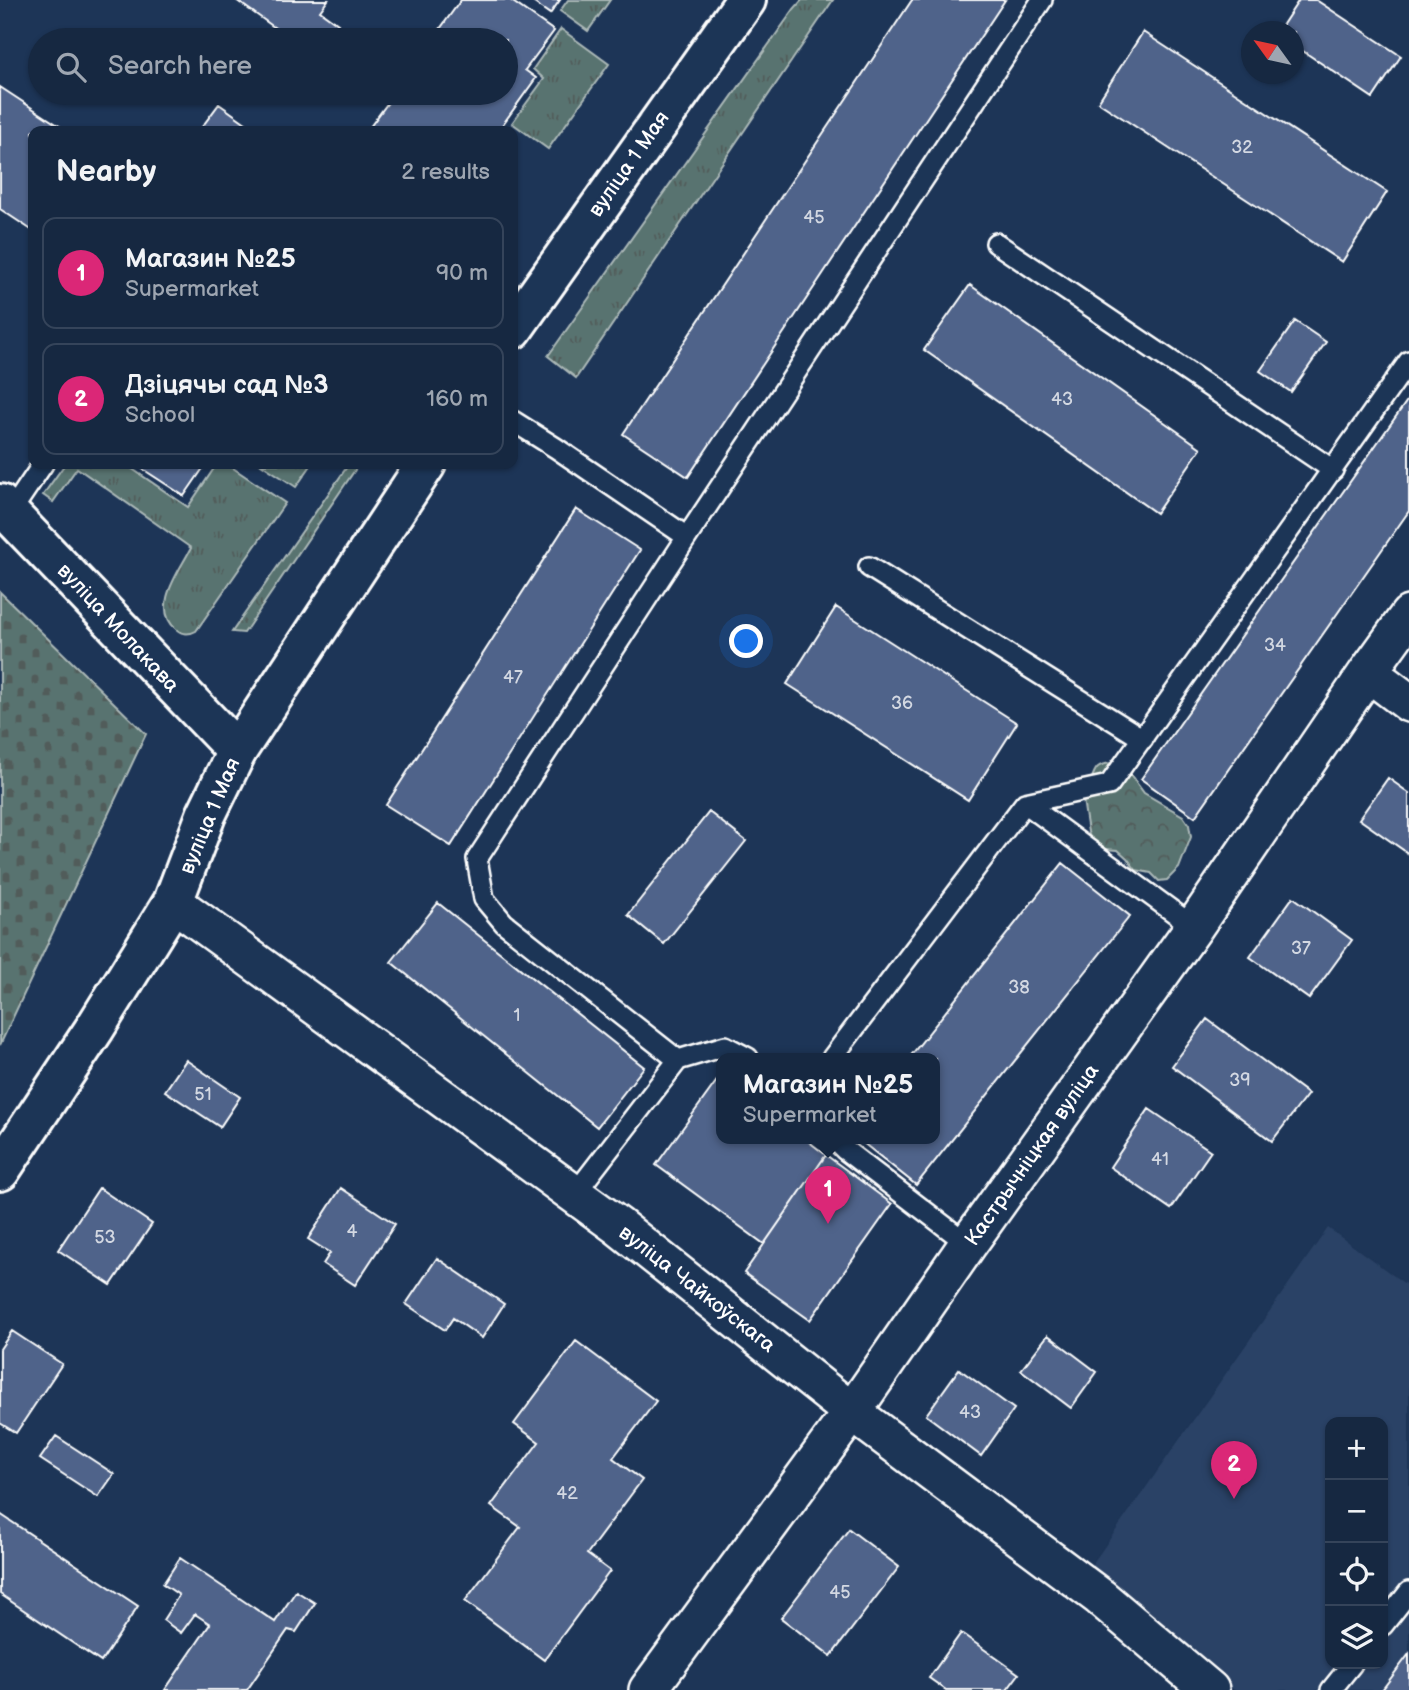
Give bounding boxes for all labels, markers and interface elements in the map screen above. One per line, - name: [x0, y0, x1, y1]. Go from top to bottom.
- north arrow: [1241, 21, 1304, 84]
- search box: [28, 28, 518, 105]
- icon: search: [52, 48, 90, 86]
- text: Search here: [108, 51, 252, 82]
- street label: вуліца 1 Мая: [583, 106, 675, 222]
- house number: 32: [1231, 137, 1253, 158]
- text: Nearby: [56, 154, 156, 190]
- text: 2 results: [401, 158, 490, 186]
- house number: 45: [803, 207, 825, 228]
- text: Магазин №25: [125, 244, 296, 275]
- text: 1: [76, 259, 86, 287]
- text: 90 m: [436, 259, 488, 287]
- text: Supermarket: [125, 275, 259, 303]
- text: Дзіцячы сад №3: [125, 370, 329, 401]
- text: 2: [74, 385, 88, 413]
- text: 160 m: [426, 385, 488, 413]
- house number: 43: [1051, 389, 1073, 410]
- text: School: [125, 401, 195, 429]
- street label: вуліца Молакава: [52, 558, 185, 698]
- your location: [729, 624, 763, 658]
- house number: 34: [1264, 635, 1286, 656]
- house number: 47: [503, 667, 523, 688]
- house number: 36: [891, 693, 913, 714]
- street label: вуліца 1 Мая: [174, 754, 246, 878]
- house number: 37: [1291, 938, 1311, 959]
- house number: 38: [1008, 977, 1030, 998]
- house number: 1: [514, 1005, 520, 1026]
- popup: [716, 1053, 940, 1144]
- street label: Кастрычніцкая вуліца: [960, 1059, 1105, 1251]
- text: Магазин №25: [743, 1070, 913, 1101]
- house number: 39: [1229, 1070, 1251, 1091]
- house number: 51: [194, 1084, 212, 1105]
- text: Supermarket: [743, 1101, 877, 1129]
- house number: 41: [1151, 1149, 1169, 1170]
- pin: 1: [805, 1166, 851, 1224]
- street label: вуліца Чайкоўскага: [614, 1220, 781, 1358]
- house number: 4: [347, 1221, 358, 1242]
- house number: 53: [94, 1227, 116, 1248]
- house number: 43: [959, 1402, 981, 1423]
- map controls: [1325, 1417, 1388, 1669]
- button: +: [1325, 1417, 1388, 1480]
- pin: 2: [1211, 1441, 1257, 1499]
- button: −: [1325, 1480, 1388, 1543]
- house number: 42: [556, 1483, 578, 1504]
- button: locate: [1325, 1543, 1388, 1606]
- house number: 45: [829, 1582, 851, 1603]
- button: layers: [1325, 1606, 1388, 1669]

